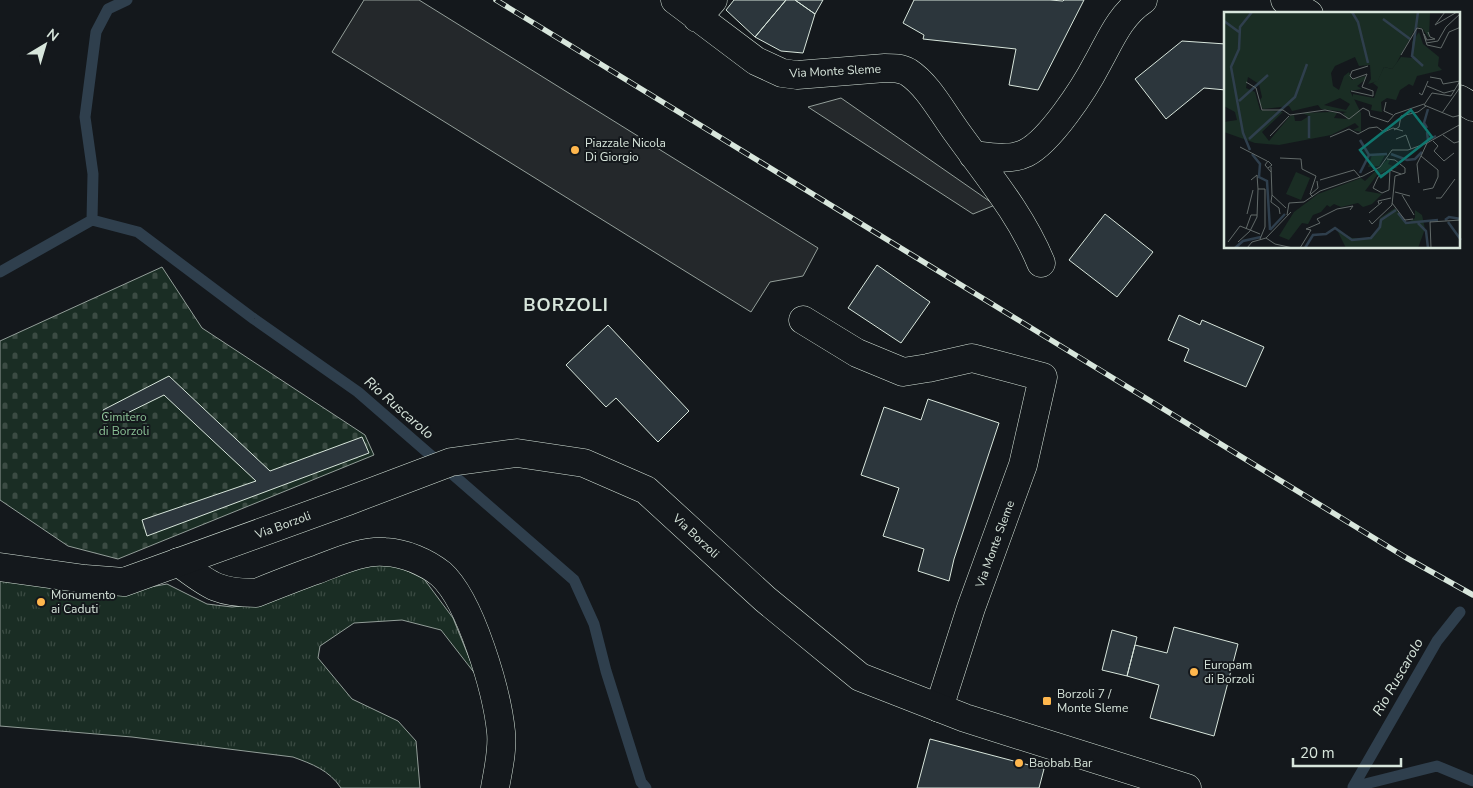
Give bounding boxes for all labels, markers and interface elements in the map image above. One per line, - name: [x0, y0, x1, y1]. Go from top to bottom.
- inset map: [1224, 12, 1460, 249]
- north arrow: [20, 20, 70, 70]
- text: N: [43, 24, 63, 46]
- street label: Via Monte Sleme: [788, 61, 881, 81]
- place label: Piazzale Nicola Di Giorgio: [585, 135, 666, 165]
- marker: Piazzale Nicola Di Giorgio: [569, 144, 581, 156]
- district label: BORZOLI: [523, 293, 609, 317]
- water label: Rio Ruscarolo: [360, 373, 438, 444]
- park label: Cimitero di Borzoli: [99, 409, 149, 439]
- street label: Via Monte Sleme: [971, 498, 1018, 591]
- street label: Via Borzoli: [252, 508, 313, 543]
- street label: Via Borzoli: [669, 510, 723, 562]
- place label: Monumento ai Caduti: [51, 587, 116, 617]
- marker: Monumento ai Caduti: [35, 596, 47, 608]
- water label: Rio Ruscarolo: [1368, 635, 1428, 719]
- place label: Europam di Borzoli: [1204, 657, 1254, 687]
- marker: Europam di Borzoli: [1188, 666, 1200, 678]
- place label: Borzoli 7 / Monte Sleme: [1057, 686, 1128, 716]
- marker: Borzoli 7 / Monte Sleme: [1041, 695, 1053, 707]
- scale bar: [1293, 736, 1400, 768]
- text: 20 m: [1300, 743, 1335, 763]
- place label: Baobab Bar: [1029, 755, 1093, 771]
- marker: Baobab Bar: [1013, 757, 1025, 769]

